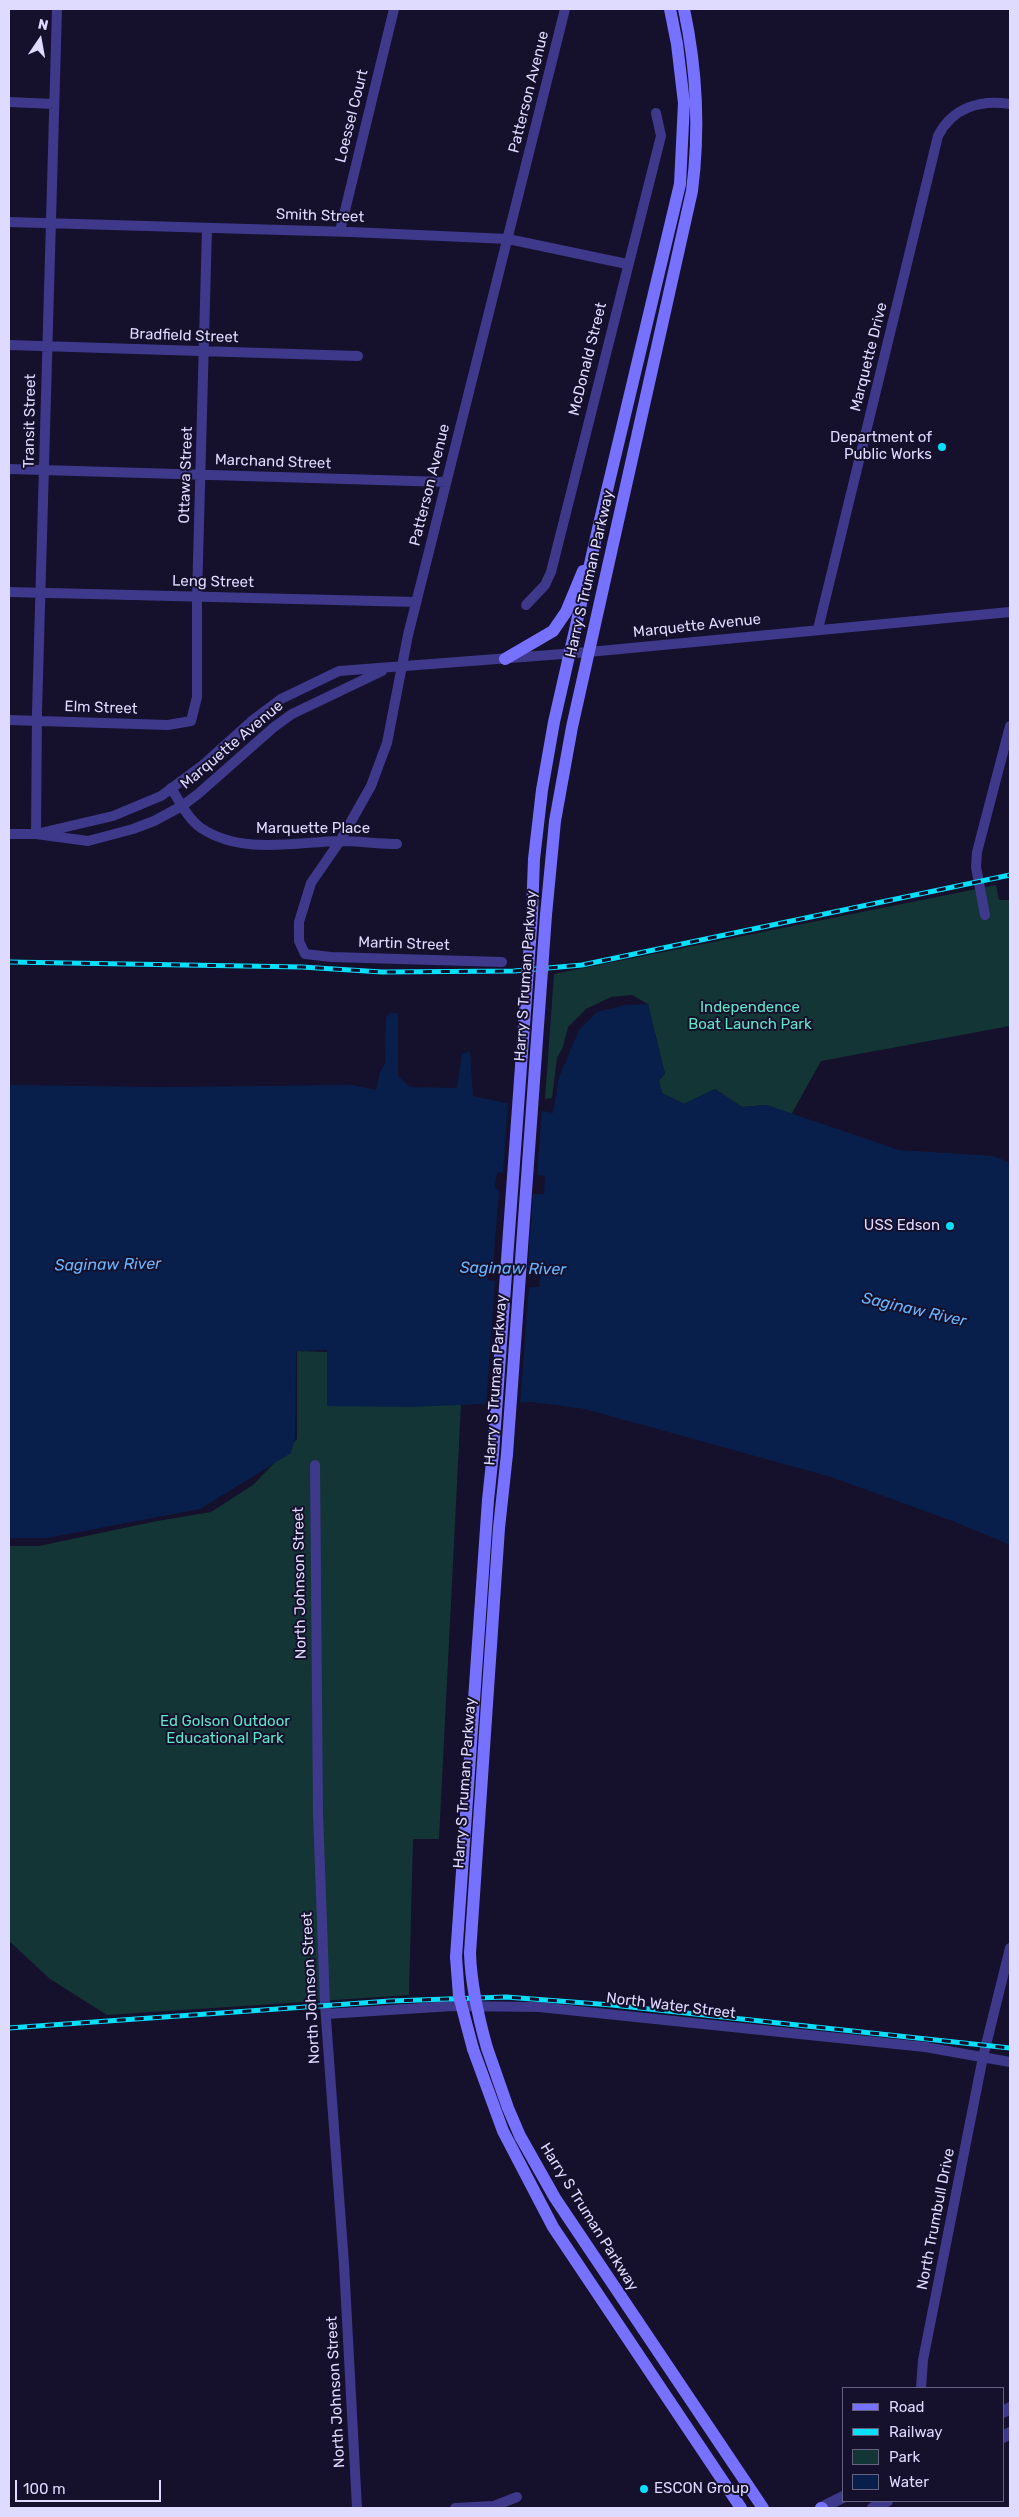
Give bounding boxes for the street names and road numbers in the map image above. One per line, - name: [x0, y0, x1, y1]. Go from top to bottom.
- street label: Patterson Avenue: [505, 29, 553, 155]
- street label: Loessel Court: [332, 67, 372, 165]
- street label: Smith Street: [276, 205, 364, 227]
- street label: McDonald Street: [565, 300, 611, 418]
- street label: Marquette Drive: [847, 301, 891, 413]
- street label: Bradfield Street: [129, 325, 239, 347]
- street label: Transit Street: [20, 374, 40, 468]
- street label: Patterson Avenue: [406, 422, 454, 548]
- street label: Ottawa Street: [175, 426, 197, 524]
- street label: Marchand Street: [214, 451, 332, 473]
- street label: Harry S Truman Parkway: [562, 489, 618, 659]
- street label: Leng Street: [172, 572, 254, 592]
- street label: Marquette Avenue: [632, 610, 762, 642]
- street label: Marquette Avenue: [177, 697, 287, 793]
- street label: Elm Street: [64, 698, 138, 718]
- street label: Marquette Place: [256, 820, 370, 838]
- street label: Harry S Truman Parkway: [511, 890, 541, 1062]
- street label: Martin Street: [358, 933, 450, 955]
- street label: Harry S Truman Parkway: [481, 1294, 511, 1466]
- street label: North Johnson Street: [290, 1507, 310, 1659]
- street label: Harry S Truman Parkway: [450, 1697, 480, 1869]
- street label: North Johnson Street: [298, 1912, 324, 2064]
- street label: North Water Street: [605, 1989, 737, 2023]
- street label: Harry S Truman Parkway: [536, 2140, 642, 2294]
- street label: North Trumbull Drive: [913, 2147, 959, 2291]
- street label: North Johnson Street: [323, 2316, 349, 2468]

